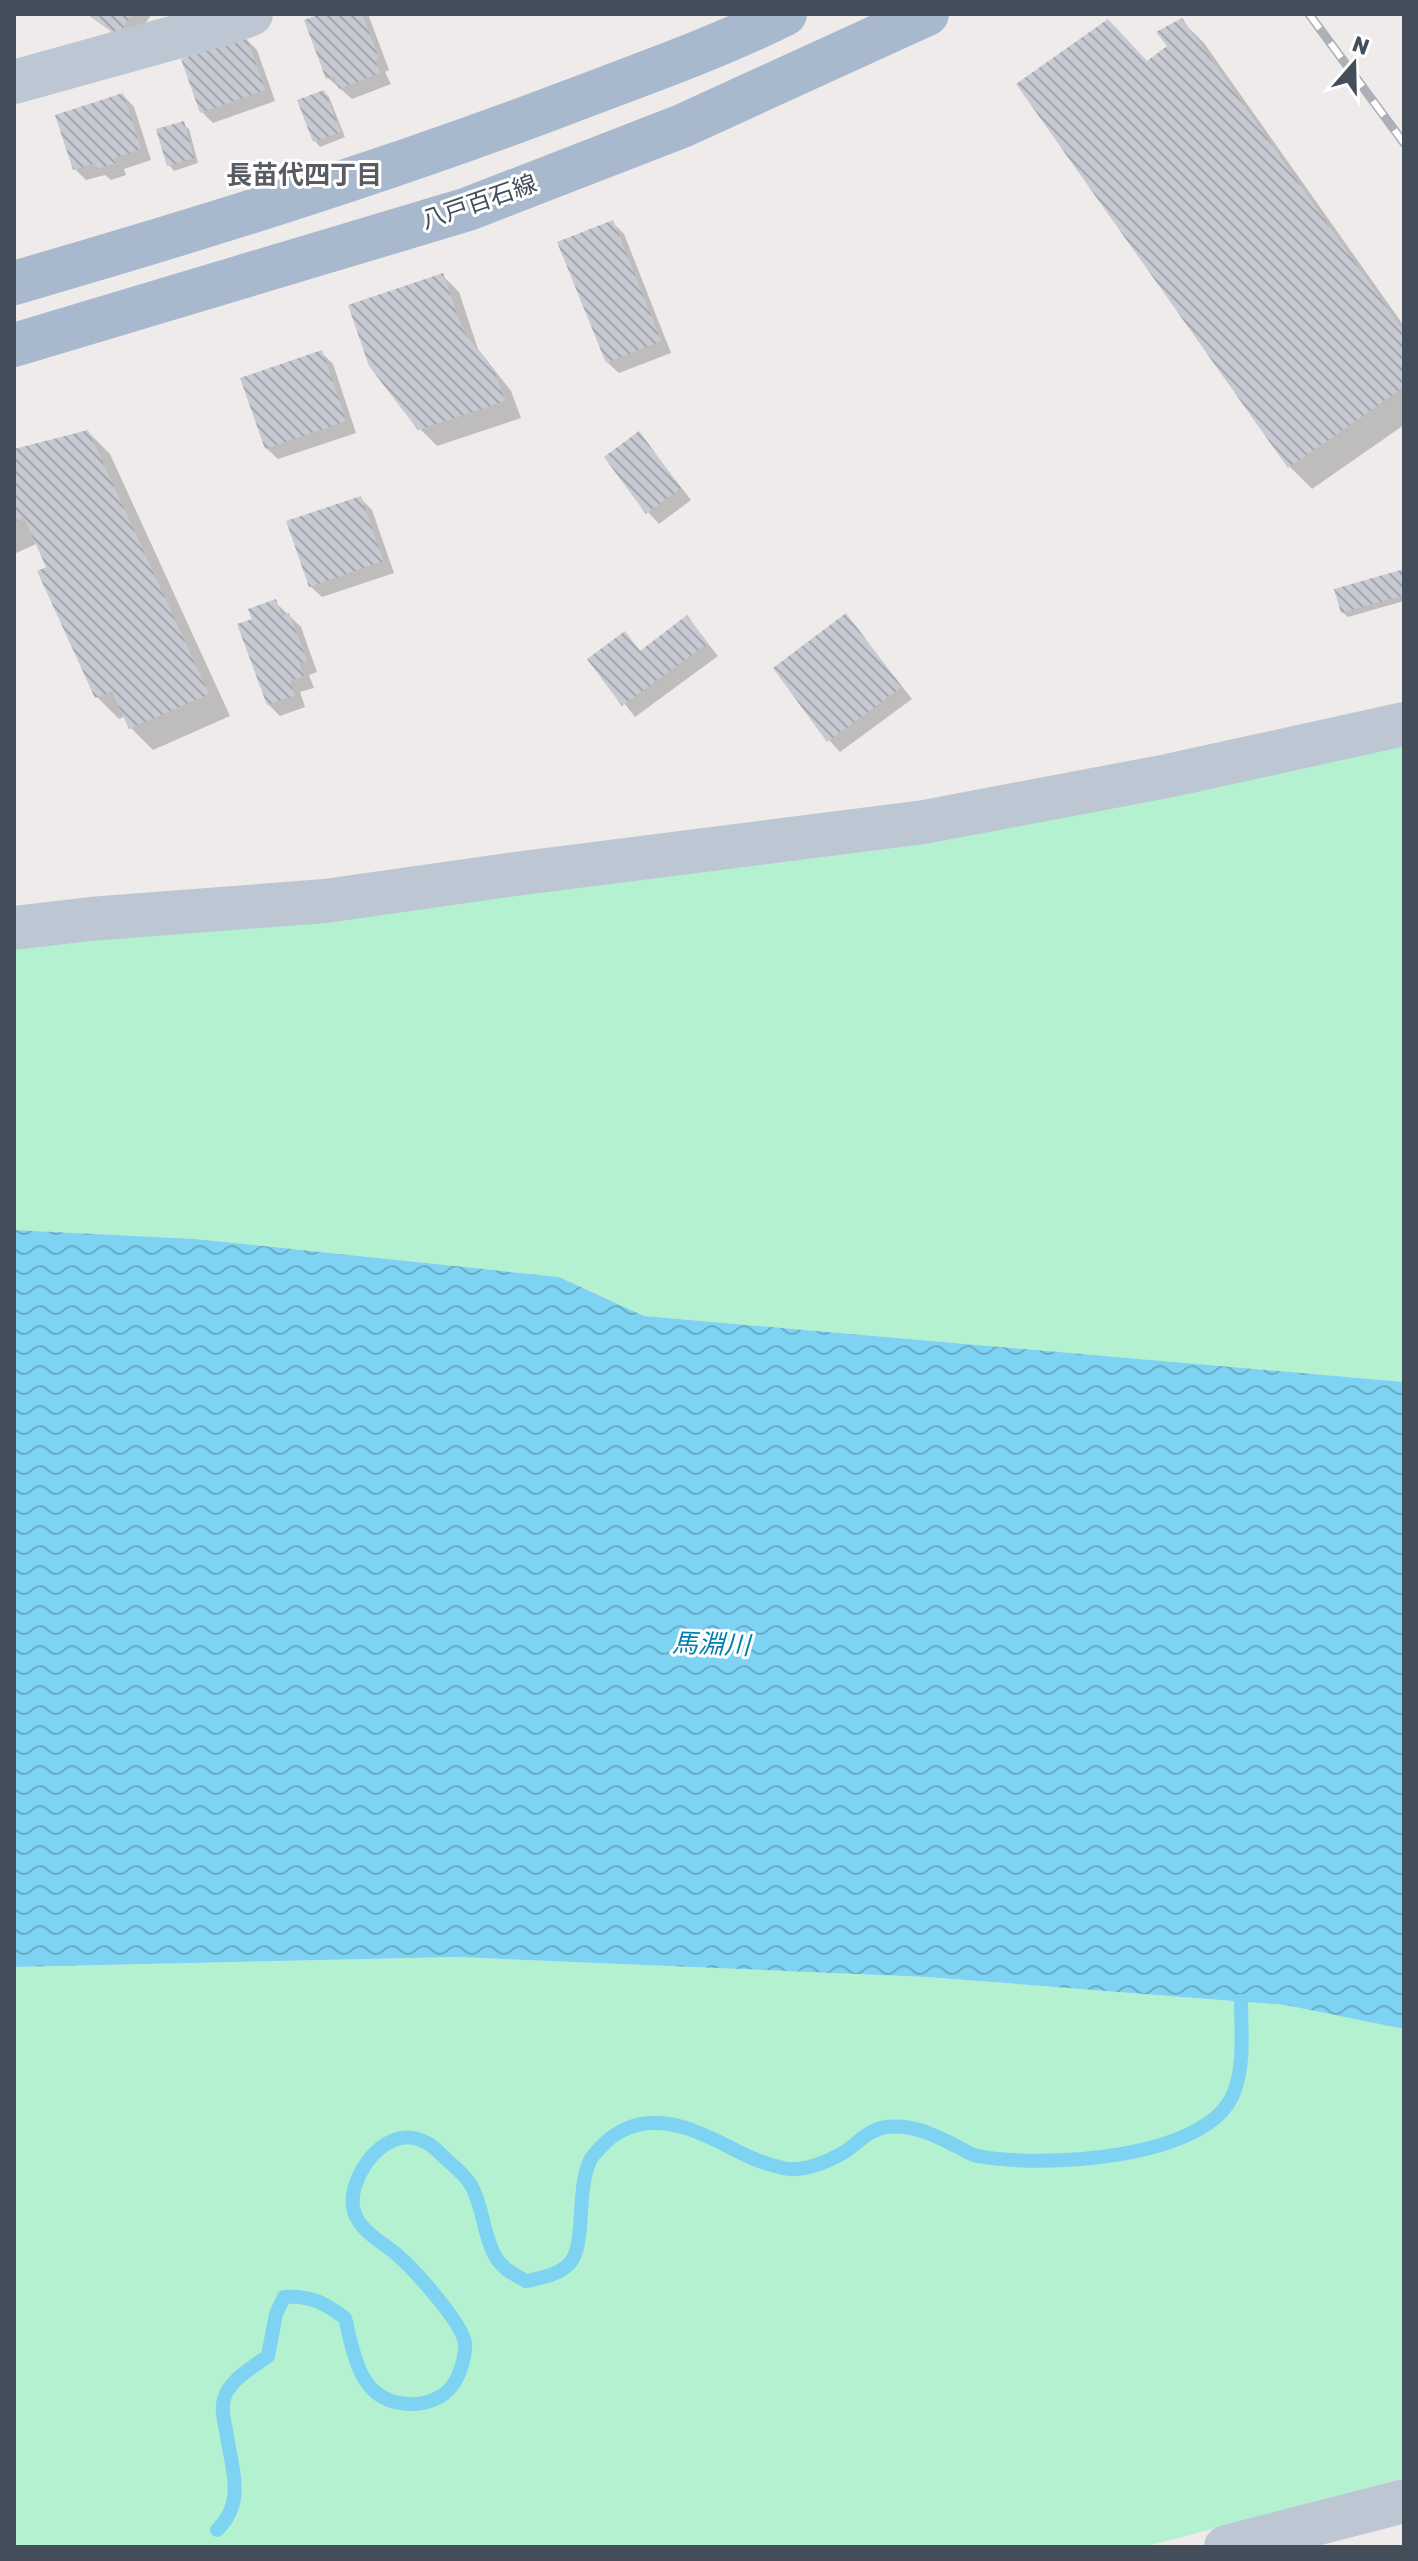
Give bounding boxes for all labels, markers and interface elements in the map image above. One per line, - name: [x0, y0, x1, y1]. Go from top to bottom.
- north arrow: [1314, 24, 1394, 104]
- text: N: [1349, 30, 1373, 61]
- district label: 長苗代四丁目: [226, 160, 382, 191]
- street label: 八戸百石線: [418, 169, 540, 235]
- water label: 馬淵川: [671, 1628, 753, 1661]

